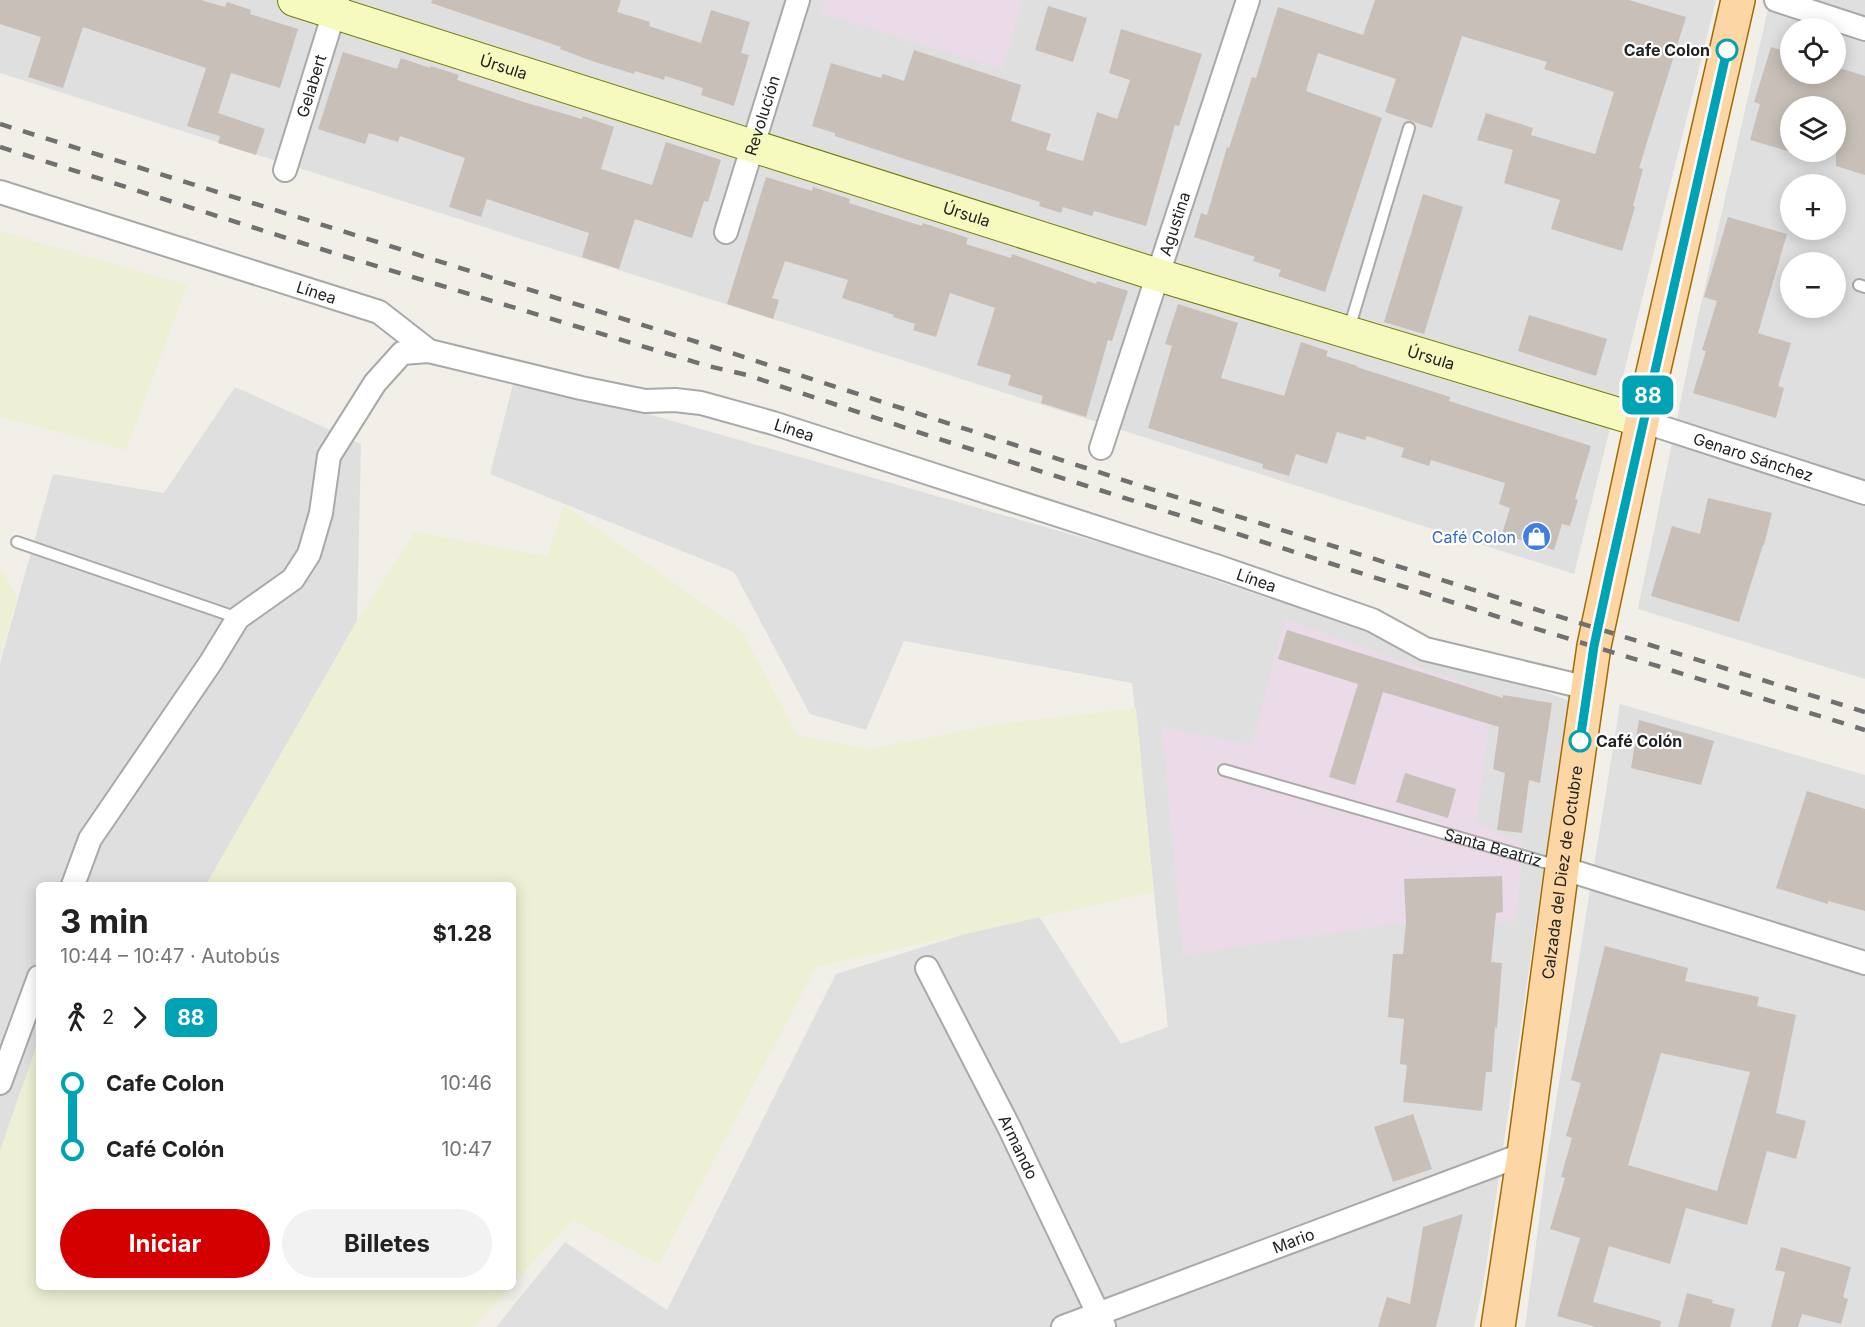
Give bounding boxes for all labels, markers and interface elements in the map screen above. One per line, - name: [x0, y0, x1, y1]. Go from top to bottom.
- map controls: [1780, 18, 1846, 318]
- button: locate: [1780, 18, 1846, 84]
- marker: Cafe Colon: [1716, 39, 1738, 61]
- place label: Cafe Colon: [1624, 40, 1710, 60]
- street label: Úrsula: [477, 50, 530, 84]
- street label: Gelabert: [292, 52, 330, 120]
- street label: Revolución: [740, 73, 784, 158]
- button: layers: [1780, 96, 1846, 162]
- button: +: [1780, 174, 1846, 240]
- street label: Agustina: [1155, 189, 1194, 258]
- street label: Úrsula: [941, 197, 993, 231]
- button: −: [1780, 252, 1846, 318]
- street label: Línea: [294, 277, 339, 308]
- street label: Úrsula: [1405, 341, 1457, 374]
- line badge: 88: [1621, 376, 1675, 414]
- text: 88: [1634, 383, 1662, 408]
- street label: Línea: [772, 414, 817, 446]
- street label: Genaro Sánchez: [1691, 428, 1816, 486]
- shop icon: Café Colon: [1521, 521, 1553, 553]
- place label: Café Colon: [1432, 527, 1516, 547]
- street label: Línea: [1234, 564, 1279, 596]
- marker: Café Colón: [1569, 730, 1591, 752]
- place label: Café Colón: [1596, 731, 1682, 751]
- street label: Calzada del Diez de Octubre: [1537, 764, 1587, 981]
- street label: Santa Beatriz: [1442, 824, 1544, 871]
- text: 3 min: [60, 901, 149, 941]
- text: $1.28: [433, 920, 492, 946]
- text: 10:44 – 10:47 · Autobús: [60, 944, 280, 968]
- icon: walk: [60, 1001, 93, 1034]
- icon: forward: [123, 1001, 156, 1034]
- text: 2: [102, 1005, 114, 1029]
- text: 88: [177, 1005, 205, 1030]
- text: Cafe Colon: [106, 1070, 225, 1096]
- text: 10:46: [440, 1071, 492, 1095]
- street label: Armando: [994, 1111, 1042, 1182]
- text: Café Colón: [106, 1136, 225, 1162]
- text: 10:47: [441, 1137, 492, 1161]
- button: Iniciar: [60, 1209, 270, 1278]
- button: Billetes: [282, 1209, 492, 1278]
- street label: Mario: [1270, 1224, 1317, 1258]

